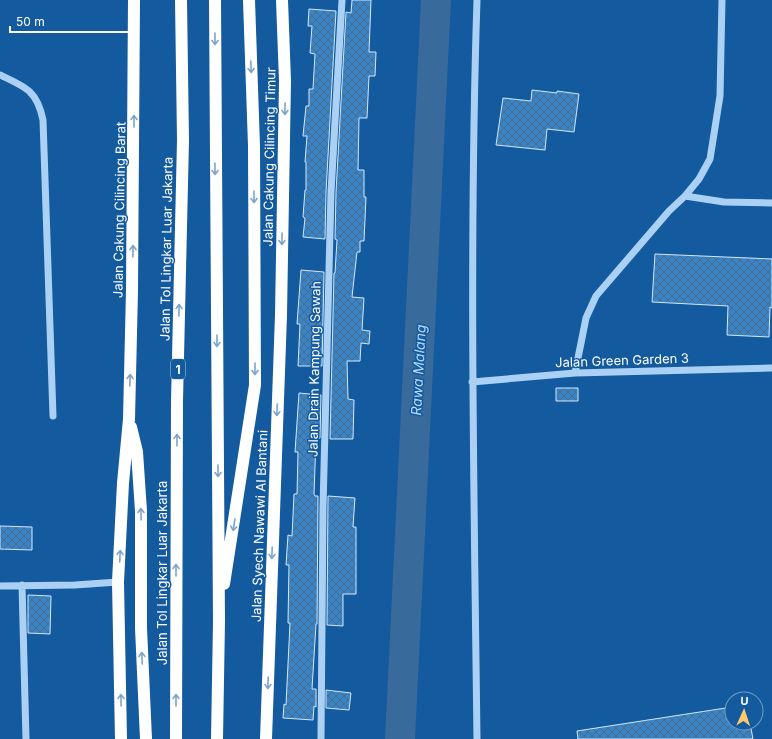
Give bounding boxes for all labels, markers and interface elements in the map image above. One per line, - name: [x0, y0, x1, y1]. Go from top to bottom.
- scale bar: [10, 8, 136, 34]
- text: 50 m: [16, 14, 45, 29]
- one-way arrow: [211, 32, 219, 45]
- one-way arrow: [248, 60, 255, 73]
- street label: Jalan Cakung Cilincing Timur: [259, 67, 279, 247]
- one-way arrow: [281, 102, 289, 115]
- one-way arrow: [130, 115, 138, 128]
- street label: Jalan Cakung Cilincing Barat: [109, 122, 129, 298]
- street label: Jalan Tol Lingkar Luar Jakarta: [156, 157, 176, 341]
- one-way arrow: [212, 162, 219, 175]
- one-way arrow: [250, 190, 258, 203]
- one-way arrow: [278, 232, 286, 245]
- one-way arrow: [129, 245, 137, 258]
- street label: Jalan Drain Kampung Sawah: [304, 281, 324, 457]
- one-way arrow: [175, 304, 183, 317]
- water label: Rawa Malang: [407, 324, 429, 416]
- one-way arrow: [213, 334, 221, 347]
- street label: Jalan Green Garden 3: [555, 350, 689, 370]
- road number: 1: [171, 359, 185, 379]
- one-way arrow: [251, 362, 259, 375]
- one-way arrow: [126, 374, 134, 387]
- one-way arrow: [274, 403, 281, 416]
- street label: Jalan Syech Nawawi Al Bantani: [248, 430, 270, 622]
- one-way arrow: [173, 434, 181, 447]
- one-way arrow: [214, 464, 222, 477]
- street label: Jalan Tol Lingkar Luar Jakarta: [154, 481, 170, 665]
- one-way arrow: [137, 508, 145, 521]
- one-way arrow: [229, 518, 237, 531]
- one-way arrow: [269, 546, 276, 559]
- one-way arrow: [116, 550, 123, 563]
- one-way arrow: [173, 564, 180, 577]
- one-way arrow: [138, 652, 146, 665]
- one-way arrow: [264, 676, 272, 689]
- north arrow: [724, 691, 764, 731]
- one-way arrow: [117, 694, 124, 707]
- one-way arrow: [172, 694, 180, 707]
- text: U: [740, 694, 749, 708]

